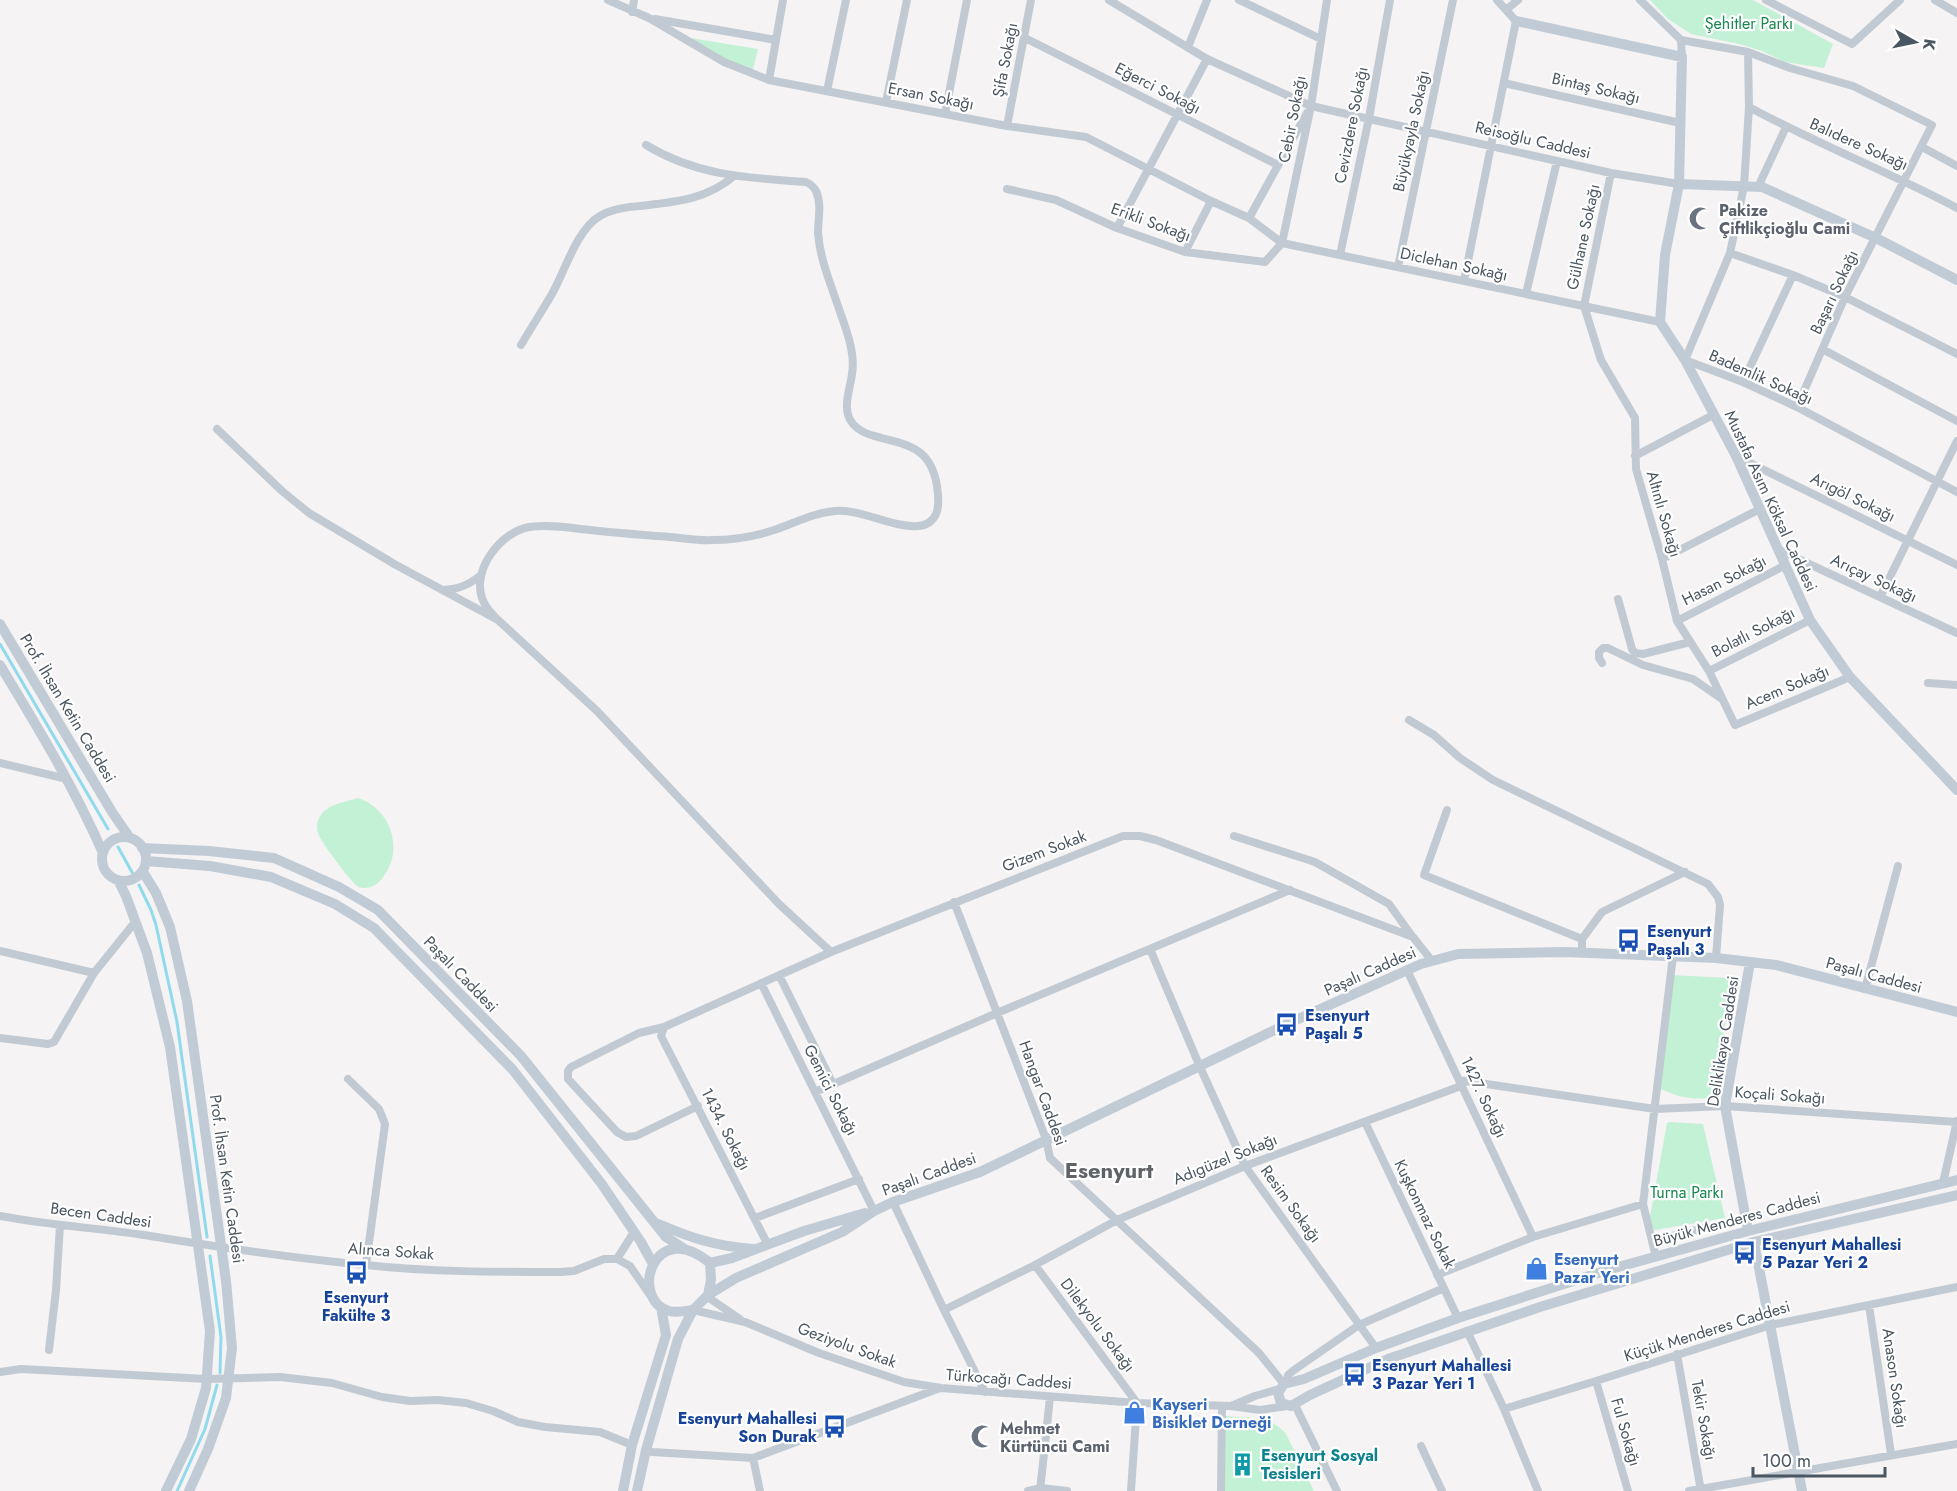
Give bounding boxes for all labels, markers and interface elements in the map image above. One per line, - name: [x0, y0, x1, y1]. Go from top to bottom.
- park label: Şehitler Parkı: [1705, 12, 1793, 35]
- north arrow: [1885, 12, 1945, 72]
- street label: Şifa Sokağı: [987, 21, 1023, 99]
- text: K: [1917, 37, 1942, 52]
- street label: Eğerci Sokağı: [1111, 57, 1205, 119]
- street label: Cevizdere Sokağı: [1328, 65, 1374, 185]
- street label: Bintaş Sokağı: [1550, 67, 1642, 109]
- street label: Büyükyayla Sokağı: [1387, 68, 1435, 194]
- street label: Cebir Sokağı: [1272, 73, 1312, 165]
- street label: Ersan Sokağı: [886, 76, 976, 116]
- street label: Balıdere Sokağı: [1806, 112, 1912, 176]
- street label: Reisoğlu Caddesi: [1473, 115, 1593, 165]
- street label: Gülhane Sokağı: [1561, 182, 1605, 292]
- street label: Erikli Sokağı: [1108, 197, 1194, 247]
- place label: Pakize Çiftlikçioğlu Cami: [1719, 199, 1850, 240]
- mosque icon: Pakize Çiftlikçioğlu Cami: [1688, 206, 1714, 232]
- street label: Diclehan Sokağı: [1398, 241, 1510, 287]
- street label: Başarı Sokağı: [1804, 246, 1864, 338]
- street label: Bademlik Sokağı: [1705, 344, 1817, 410]
- street label: Mustafa Asım Köksal Caddesi: [1719, 407, 1823, 595]
- street label: Arıgöl Sokağı: [1807, 466, 1899, 528]
- street label: Altınlı Sokağı: [1641, 468, 1687, 560]
- street label: Arıçay Sokağı: [1827, 548, 1921, 608]
- street label: Hasan Sokağı: [1678, 549, 1770, 611]
- street label: Bolatlı Sokağı: [1707, 601, 1799, 663]
- street label: Prof. İhsan Ketin Caddesi: [14, 629, 122, 787]
- street label: Acem Sokağı: [1741, 659, 1833, 715]
- street label: Gizem Sokak: [999, 824, 1090, 878]
- place label: Esenyurt Paşalı 3: [1647, 920, 1712, 961]
- bus stop icon: Esenyurt Paşalı 3: [1616, 927, 1642, 953]
- street label: Paşalı Caddesi: [419, 931, 503, 1017]
- street label: Paşalı Caddesi: [1320, 940, 1420, 1002]
- street label: Paşalı Caddesi: [1823, 951, 1925, 999]
- street label: Deliklikaya Caddesi: [1701, 974, 1745, 1108]
- place label: Esenyurt Paşalı 5: [1305, 1004, 1370, 1045]
- bus stop icon: Esenyurt Paşalı 5: [1274, 1011, 1300, 1037]
- street label: Hangar Caddesi: [1013, 1037, 1073, 1149]
- street label: Gemici Sokağı: [798, 1040, 864, 1140]
- street label: 1427. Sokağı: [1455, 1052, 1513, 1142]
- street label: Koçali Sokağı: [1734, 1080, 1826, 1110]
- street label: 1434. Sokağı: [695, 1084, 757, 1174]
- street label: Prof. İhsan Ketin Caddesi: [204, 1093, 250, 1265]
- street label: Adıgüzel Sokağı: [1169, 1128, 1281, 1190]
- street label: Paşalı Caddesi: [879, 1146, 979, 1202]
- district label: Esenyurt: [1065, 1154, 1153, 1186]
- street label: Kuşkonmaz Sokak: [1389, 1155, 1462, 1273]
- street label: Resim Sokağı: [1255, 1161, 1327, 1247]
- park label: Turna Parkı: [1650, 1181, 1724, 1204]
- street label: Büyük Menderes Caddesi: [1651, 1186, 1823, 1252]
- street label: Becen Caddesi: [49, 1197, 153, 1233]
- place label: Esenyurt Mahallesi 5 Pazar Yeri 2: [1762, 1233, 1901, 1274]
- street label: Alınca Sokak: [347, 1237, 436, 1266]
- bus stop icon: Esenyurt Mahallesi 5 Pazar Yeri 2: [1731, 1240, 1757, 1266]
- place label: Esenyurt Pazar Yeri: [1554, 1248, 1630, 1289]
- shop icon: Esenyurt Pazar Yeri: [1523, 1255, 1549, 1281]
- bus stop icon: Esenyurt Fakülte 3: [343, 1259, 369, 1285]
- street label: Dilekyolu Sokağı: [1055, 1273, 1141, 1377]
- place label: Esenyurt Fakülte 3: [322, 1286, 390, 1327]
- street label: Küçük Menderes Caddesi: [1621, 1295, 1793, 1367]
- street label: Geziyolu Sokak: [794, 1316, 901, 1374]
- street label: Anason Sokağı: [1877, 1327, 1913, 1429]
- place label: Esenyurt Mahallesi 3 Pazar Yeri 1: [1372, 1354, 1511, 1395]
- bus stop icon: Esenyurt Mahallesi 3 Pazar Yeri 1: [1341, 1361, 1367, 1387]
- street label: Türkocağı Caddesi: [945, 1363, 1073, 1395]
- street label: Tekir Sokağı: [1686, 1378, 1722, 1462]
- place label: Kayseri Bisiklet Derneği: [1152, 1393, 1271, 1434]
- street label: Ful Sokağı: [1605, 1395, 1647, 1469]
- shop icon: Kayseri Bisiklet Derneği: [1121, 1400, 1147, 1426]
- place label: Esenyurt Mahallesi Son Durak: [678, 1407, 818, 1448]
- bus stop icon: Esenyurt Mahallesi Son Durak: [822, 1414, 848, 1440]
- place label: Mehmet Kürtüncü Cami: [1000, 1417, 1110, 1458]
- mosque icon: Mehmet Kürtüncü Cami: [969, 1424, 995, 1450]
- scale bar: [1753, 1440, 1885, 1478]
- place label: Esenyurt Sosyal Tesisleri: [1261, 1444, 1378, 1485]
- text: 100 m: [1762, 1448, 1811, 1474]
- building icon: Esenyurt Sosyal Tesisleri: [1230, 1451, 1256, 1477]

